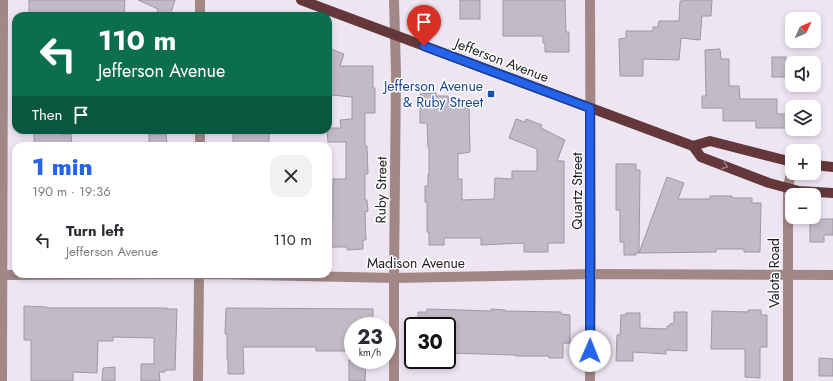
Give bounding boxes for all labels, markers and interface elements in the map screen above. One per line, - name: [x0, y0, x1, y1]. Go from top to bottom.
- pin: [407, 5, 441, 46]
- icon: arrive: [413, 11, 435, 33]
- north arrow: [785, 12, 821, 48]
- map controls: [785, 12, 821, 224]
- text: 110 m: [98, 20, 176, 61]
- icon: left: [32, 28, 84, 80]
- street label: Jefferson Avenue: [450, 32, 552, 87]
- button: sound: [785, 56, 821, 92]
- text: Jefferson Avenue: [98, 58, 225, 84]
- place label: Jefferson Avenue & Ruby Street: [382, 76, 484, 112]
- marker: Jefferson Avenue & Ruby Street: [486, 89, 496, 99]
- button: layers: [785, 100, 821, 136]
- text: Then: [32, 104, 62, 126]
- icon: arrive: [70, 104, 92, 126]
- button: +: [785, 144, 821, 180]
- text: 1 min: [32, 149, 93, 184]
- street label: Quartz Street: [567, 152, 587, 230]
- button: close: [270, 155, 312, 197]
- street label: Ruby Street: [370, 156, 392, 224]
- one-way arrow: [721, 162, 728, 170]
- text: 190 m · 19:36: [32, 182, 111, 201]
- button: −: [785, 188, 821, 224]
- text: Turn left: [66, 220, 124, 242]
- icon: left: [32, 229, 54, 251]
- text: 110 m: [273, 229, 312, 251]
- street label: Valota Road: [764, 238, 784, 308]
- text: Jefferson Avenue: [66, 242, 158, 261]
- street label: Madison Avenue: [367, 253, 465, 273]
- speed limit sign: 30: [404, 317, 456, 369]
- text: 23: [357, 323, 383, 352]
- position arrow: [569, 330, 611, 372]
- text: km/h: [359, 345, 381, 360]

